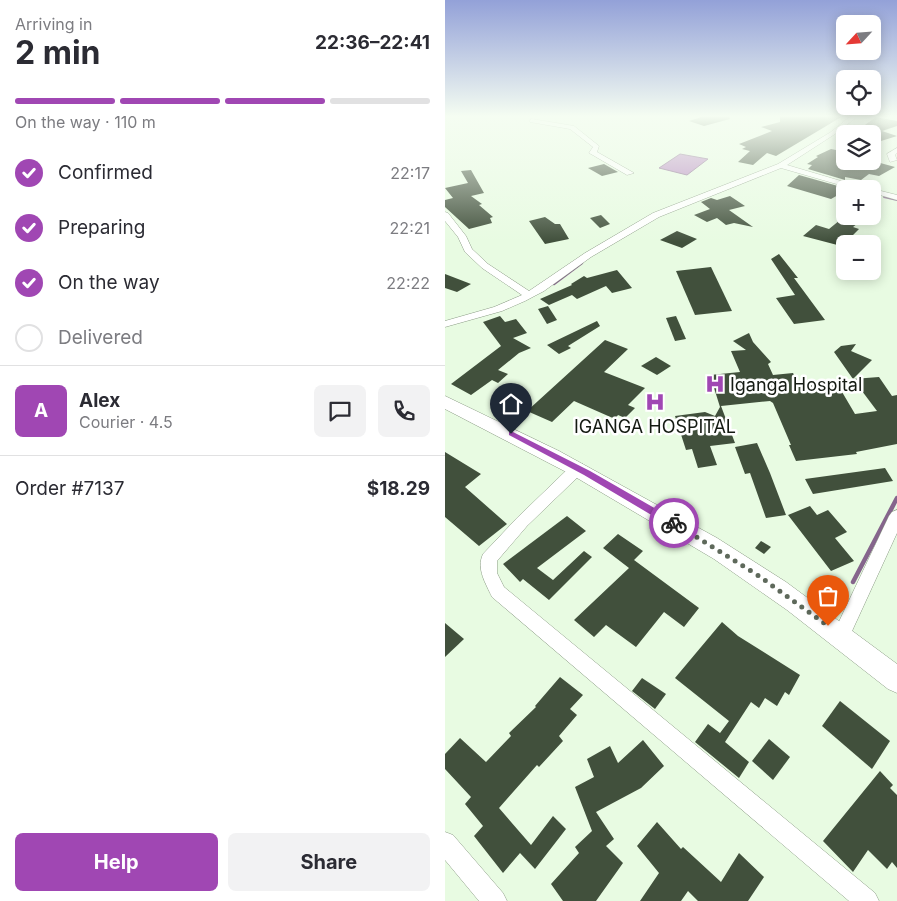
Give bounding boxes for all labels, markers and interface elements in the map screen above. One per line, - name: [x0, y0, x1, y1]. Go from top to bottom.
- text: Arriving in: [15, 14, 92, 34]
- north arrow: [836, 15, 881, 60]
- map controls: [836, 15, 881, 280]
- text: 22:36–22:41: [315, 31, 430, 54]
- text: 2 min: [15, 33, 101, 72]
- button: locate: [836, 70, 881, 115]
- text: On the way · 110 m: [15, 112, 156, 132]
- button: layers: [836, 125, 881, 170]
- icon: check: [15, 159, 43, 187]
- text: Confirmed: [58, 161, 153, 184]
- text: 22:17: [390, 163, 430, 183]
- button: +: [836, 180, 881, 225]
- icon: check: [15, 214, 43, 242]
- text: Preparing: [58, 216, 145, 239]
- text: 22:21: [390, 218, 430, 238]
- button: −: [836, 235, 881, 280]
- icon: check: [15, 269, 43, 297]
- text: On the way: [58, 271, 160, 294]
- text: 22:22: [386, 273, 430, 293]
- text: Delivered: [58, 326, 143, 349]
- hospital icon: Iganga Hospital: [704, 373, 726, 395]
- place label: Iganga Hospital: [730, 374, 862, 395]
- pin: [490, 383, 532, 434]
- button: chat: [314, 385, 366, 437]
- button: phone: [378, 385, 430, 437]
- text: Alex: [79, 389, 120, 412]
- icon: home: [497, 390, 525, 418]
- hospital icon: IGANGA HOSPITAL: [644, 391, 666, 413]
- text: A: [34, 399, 48, 422]
- text: Courier · 4.5: [79, 412, 173, 432]
- place label: IGANGA HOSPITAL: [574, 416, 736, 437]
- text: Order #7137: [15, 477, 125, 500]
- text: $18.29: [367, 477, 430, 500]
- courier: [649, 498, 699, 548]
- icon: bike: [660, 509, 688, 537]
- pin: [807, 575, 849, 626]
- icon: bag: [814, 582, 842, 610]
- button: Help: [15, 833, 218, 891]
- button: Share: [228, 833, 430, 891]

